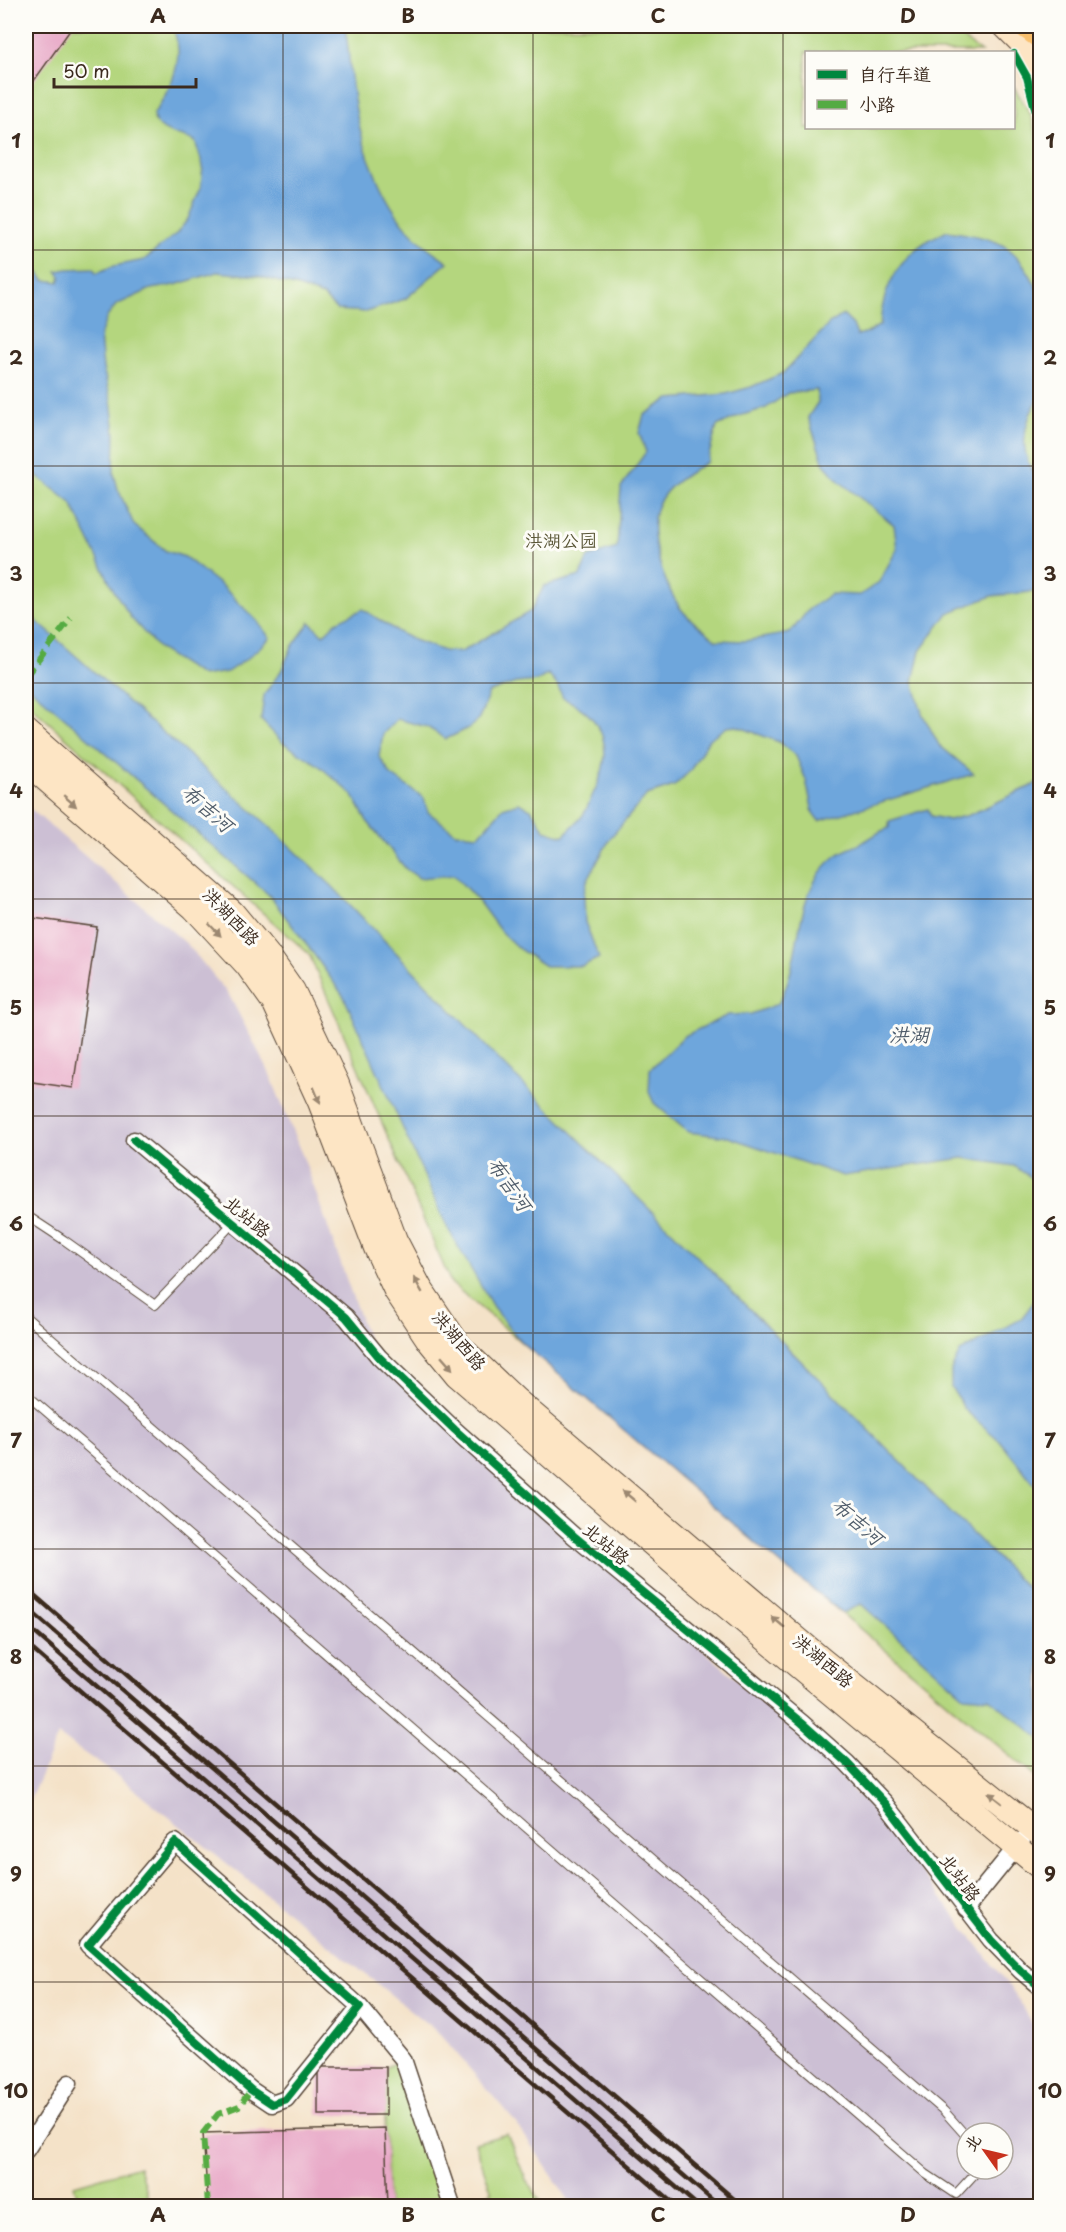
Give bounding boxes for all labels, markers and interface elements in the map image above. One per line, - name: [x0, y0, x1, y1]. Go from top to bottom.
- text: A: [150, 0, 166, 30]
- text: B: [401, 0, 415, 30]
- text: C: [650, 0, 666, 30]
- text: D: [900, 0, 916, 30]
- scale bar: [54, 51, 196, 89]
- legend: [805, 51, 1015, 129]
- text: 50 m: [63, 57, 110, 84]
- text: 自行车道: [859, 60, 931, 87]
- text: 小路: [859, 90, 895, 117]
- text: 1: [11, 125, 21, 155]
- text: 1: [1045, 125, 1055, 155]
- text: 2: [9, 342, 23, 372]
- text: 2: [1043, 342, 1057, 372]
- park label: 洪湖公园: [525, 526, 597, 553]
- text: 3: [9, 558, 23, 588]
- text: 3: [1043, 558, 1057, 588]
- text: 4: [9, 775, 23, 805]
- text: 4: [1043, 775, 1057, 805]
- water label: 布吉河: [176, 777, 243, 841]
- one-way arrow: [62, 794, 77, 807]
- street label: 洪湖西路: [197, 881, 267, 951]
- one-way arrow: [208, 923, 222, 937]
- text: 5: [10, 992, 22, 1022]
- text: 5: [1044, 992, 1056, 1022]
- water label: 洪湖: [889, 1019, 931, 1049]
- one-way arrow: [313, 1086, 322, 1104]
- water label: 布吉河: [481, 1151, 541, 1220]
- street label: 北站路: [219, 1188, 277, 1244]
- text: 6: [9, 1208, 23, 1238]
- text: 6: [1043, 1208, 1057, 1238]
- one-way arrow: [413, 1277, 424, 1293]
- street label: 洪湖西路: [427, 1304, 493, 1376]
- one-way arrow: [440, 1355, 453, 1370]
- text: 7: [10, 1425, 22, 1455]
- text: 7: [1044, 1425, 1056, 1455]
- one-way arrow: [622, 1490, 637, 1503]
- water label: 布吉河: [826, 1490, 893, 1554]
- street label: 北站路: [578, 1515, 636, 1571]
- one-way arrow: [771, 1616, 786, 1629]
- street label: 洪湖西路: [788, 1627, 860, 1693]
- text: 8: [10, 1641, 22, 1671]
- text: 8: [1044, 1641, 1056, 1671]
- one-way arrow: [987, 1792, 1002, 1804]
- street label: 北站路: [934, 1847, 988, 1907]
- text: 9: [10, 1858, 22, 1888]
- text: 9: [1044, 1858, 1056, 1888]
- text: 10: [4, 2075, 28, 2105]
- text: 10: [1038, 2075, 1062, 2105]
- north arrow: [955, 2121, 1015, 2181]
- text: 北: [957, 2129, 986, 2155]
- text: A: [150, 2199, 166, 2229]
- text: B: [401, 2199, 415, 2229]
- text: C: [650, 2199, 666, 2229]
- text: D: [900, 2199, 916, 2229]

